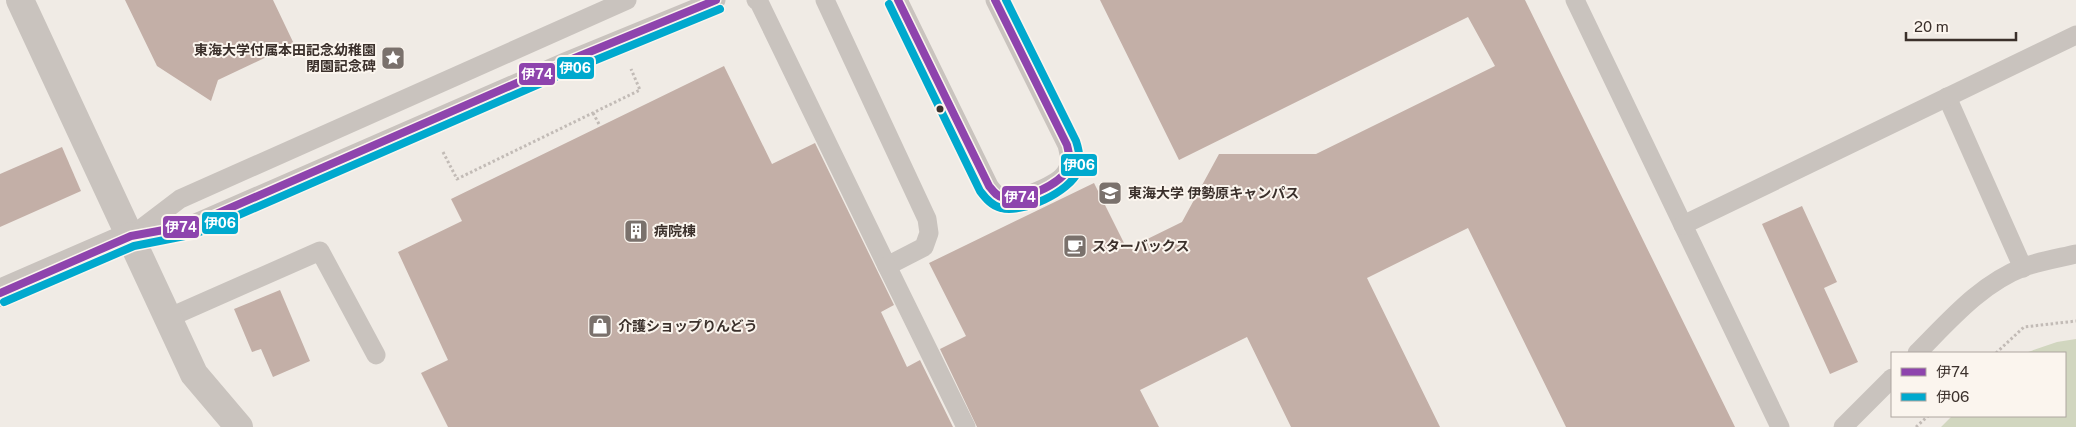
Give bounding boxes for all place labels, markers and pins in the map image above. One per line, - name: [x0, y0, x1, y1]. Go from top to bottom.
- place label: 東海大学付属本田記念幼稚園 閉園記念碑: [194, 42, 376, 74]
- place icon: 東海大学付属本田記念幼稚園 閉園記念碑: [380, 45, 406, 71]
- unlabelled marker: [935, 104, 945, 114]
- school or university icon: 東海大学 伊勢原キャンパス: [1097, 180, 1123, 206]
- place label: 東海大学 伊勢原キャンパス: [1128, 185, 1299, 201]
- building icon: 病院棟: [623, 218, 649, 244]
- place label: 病院棟: [654, 223, 696, 239]
- cafe icon: スターバックス: [1062, 233, 1088, 259]
- place label: スターバックス: [1092, 238, 1189, 254]
- shop icon: 介護ショップりんどう: [587, 313, 613, 339]
- place label: 介護ショップりんどう: [618, 318, 758, 334]

